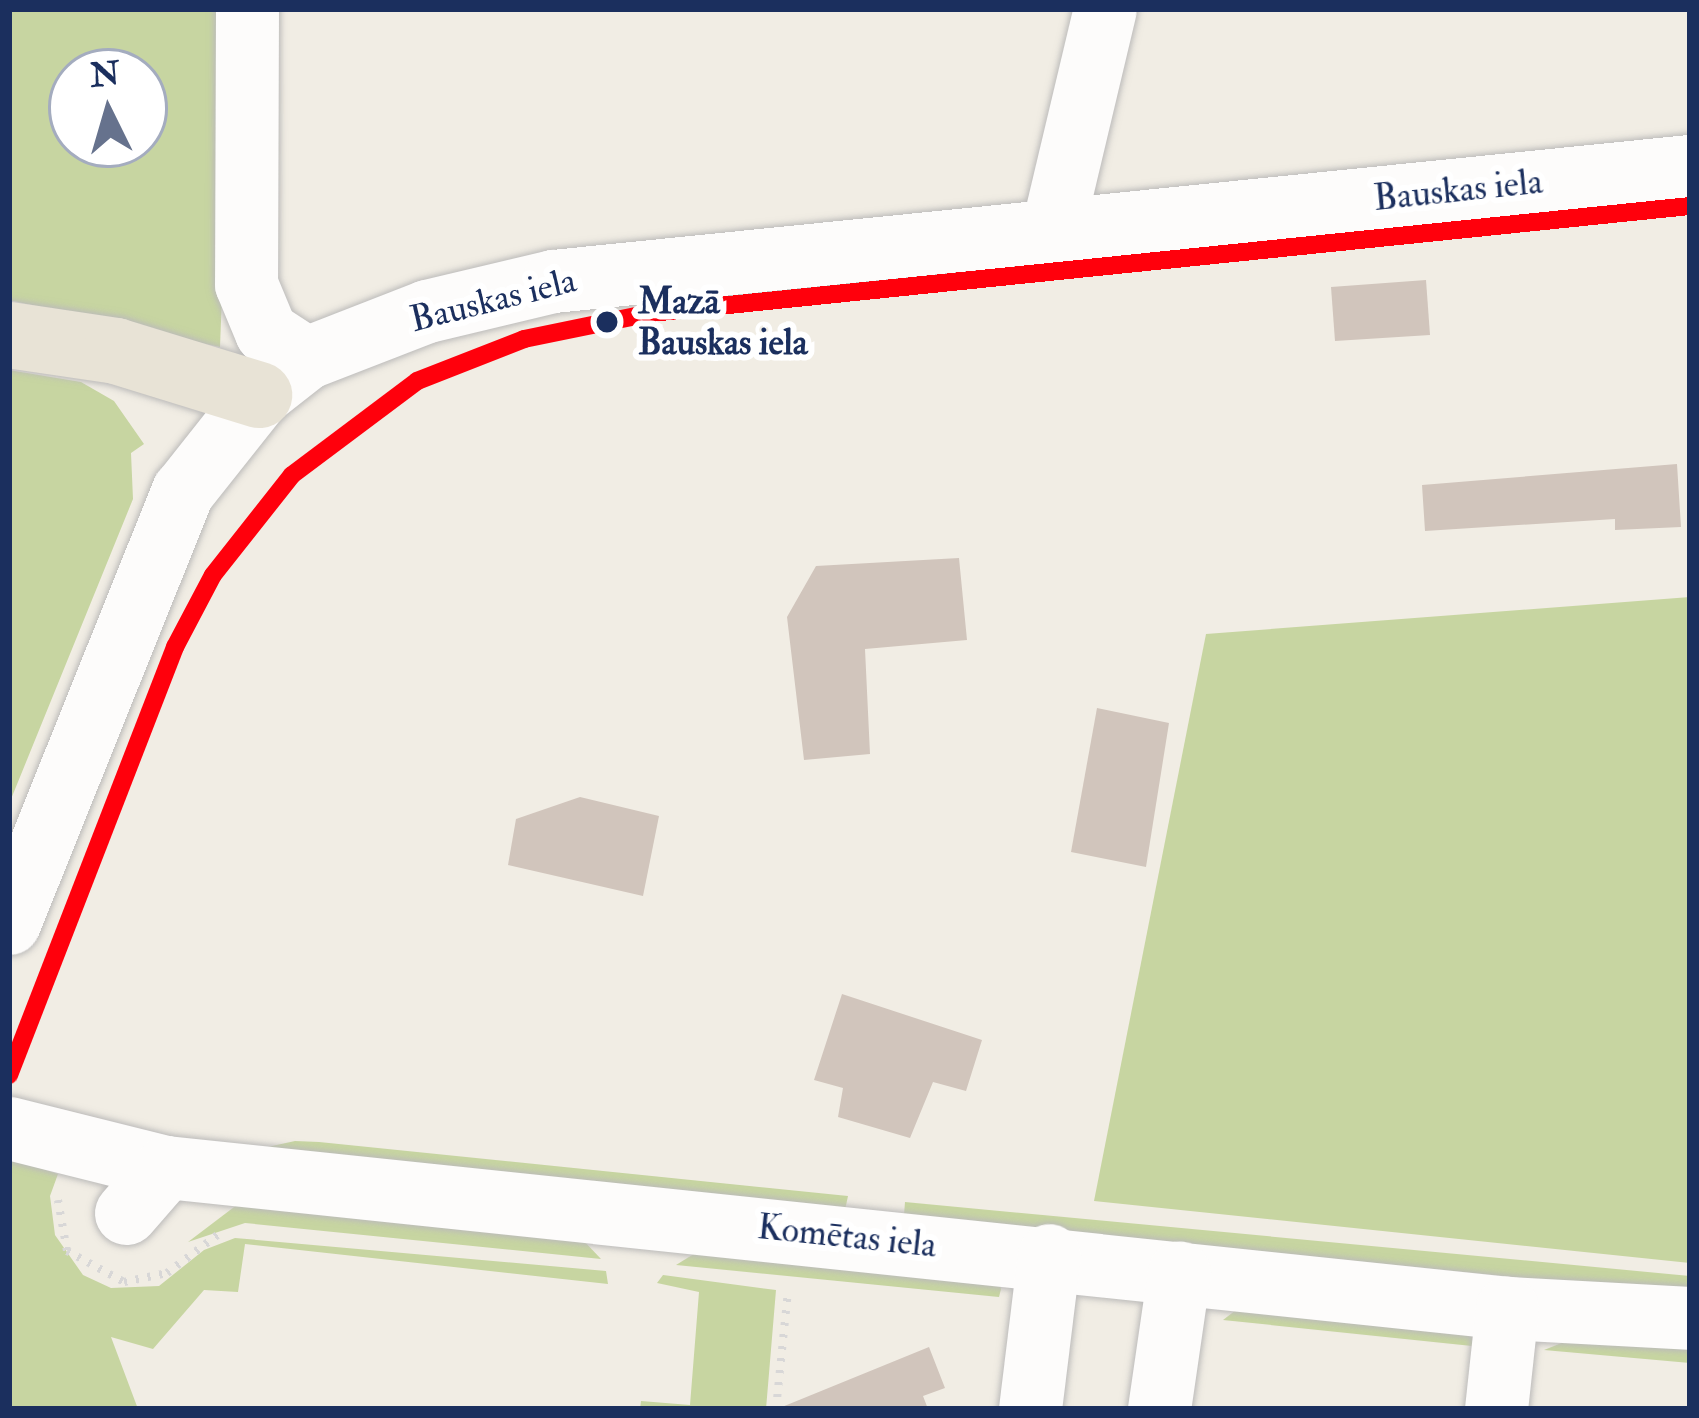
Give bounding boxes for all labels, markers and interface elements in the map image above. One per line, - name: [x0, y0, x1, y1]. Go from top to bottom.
- north arrow: [48, 48, 168, 168]
- text: N: [89, 53, 122, 96]
- street label: Bauskas iela: [1371, 160, 1545, 220]
- street label: Bauskas iela: [406, 259, 580, 341]
- place label: Mazā Bauskas iela: [638, 279, 807, 364]
- marker: Mazā Bauskas iela: [586, 301, 628, 343]
- street label: Komētas iela: [755, 1205, 939, 1267]

